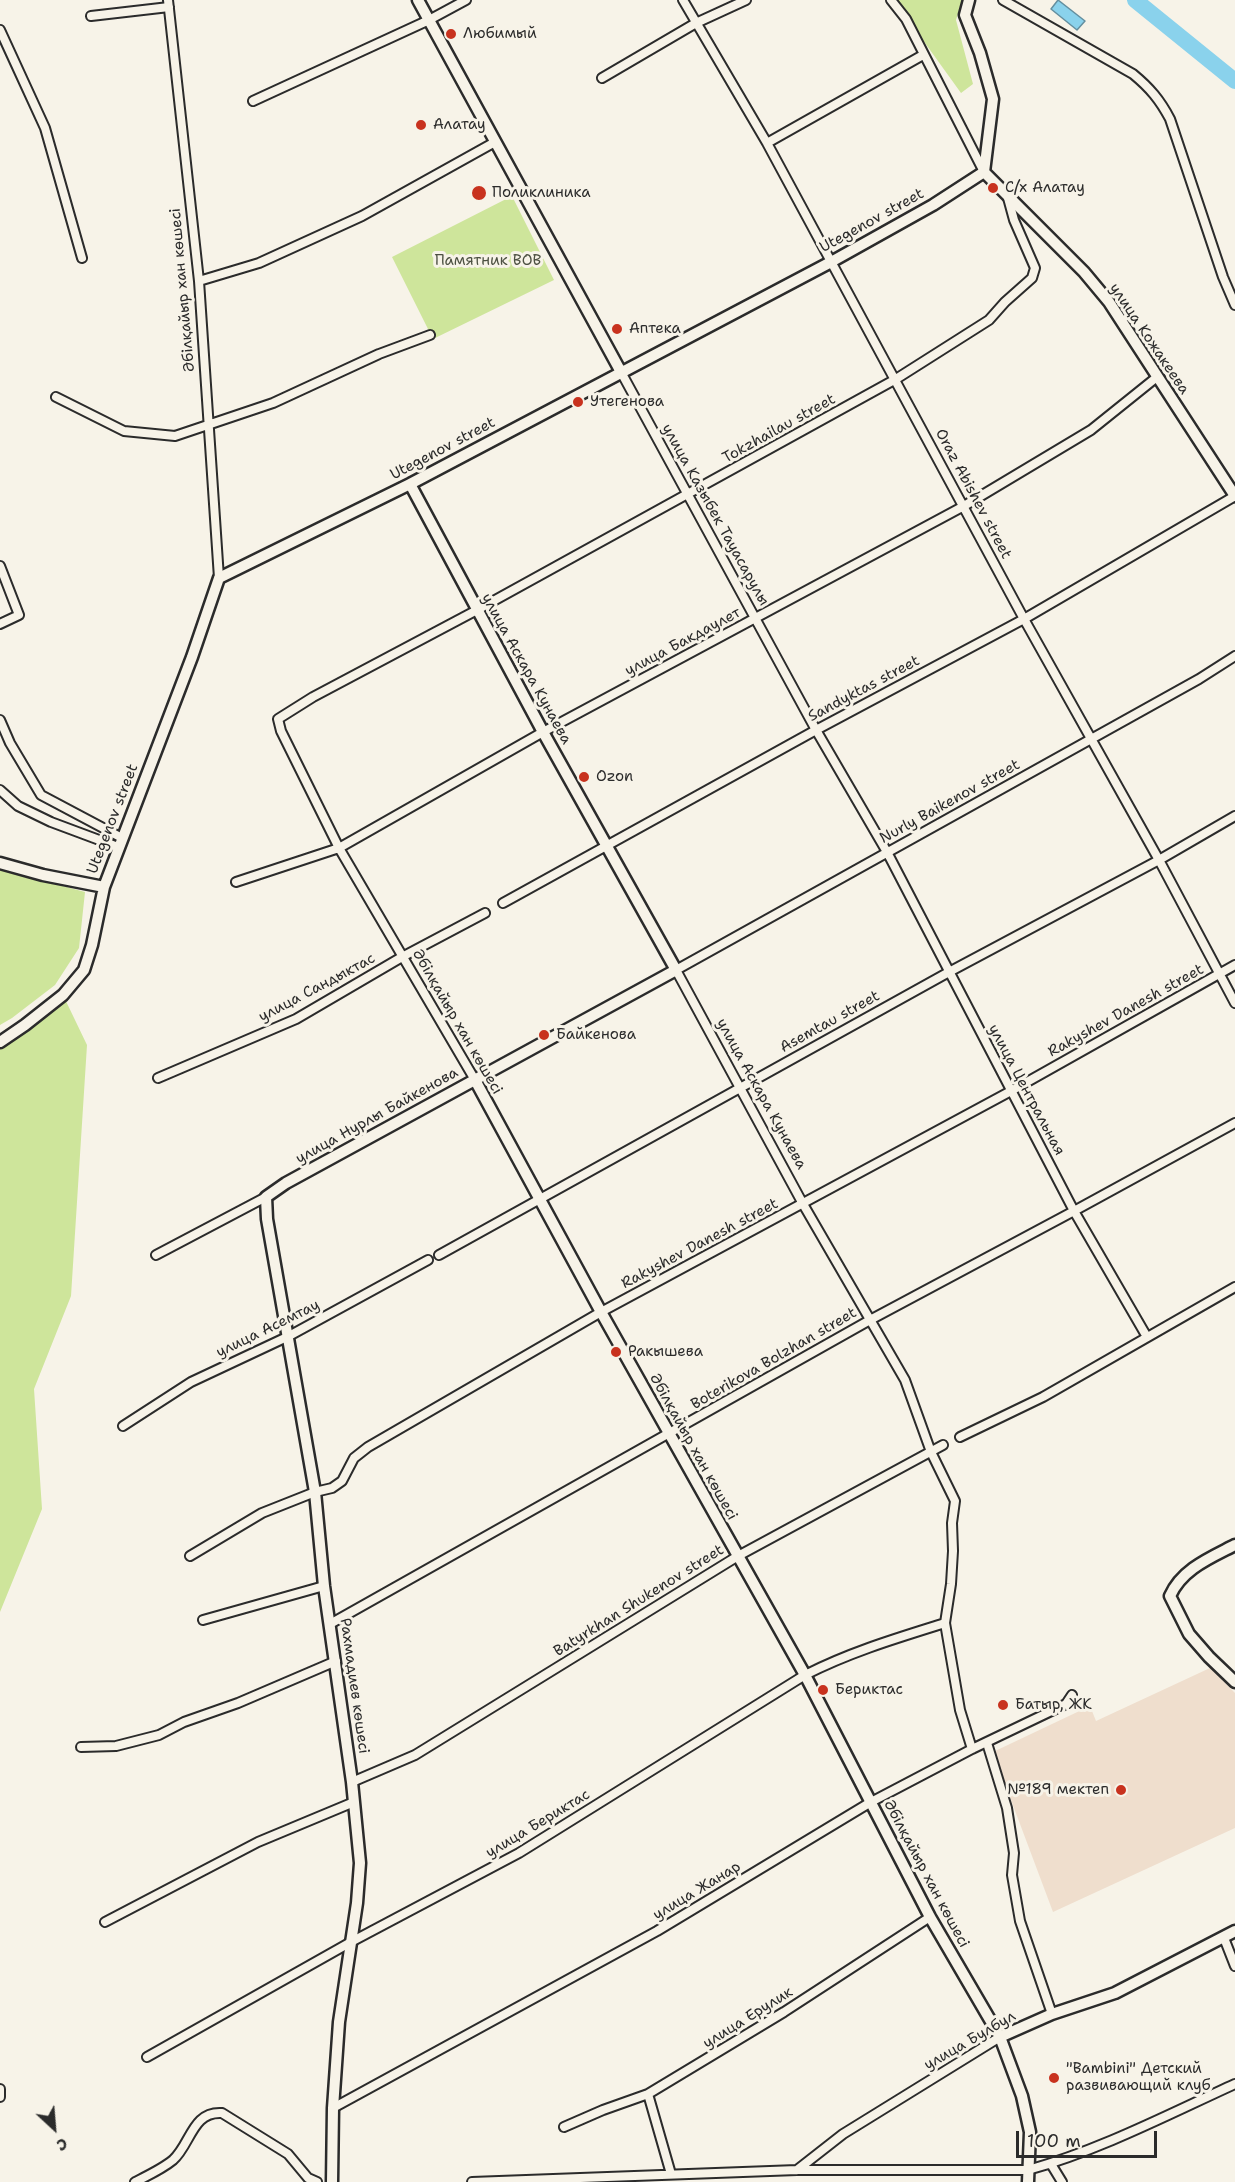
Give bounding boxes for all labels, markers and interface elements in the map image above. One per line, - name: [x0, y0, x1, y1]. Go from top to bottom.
- place label: Любимый: [463, 25, 537, 43]
- marker: Любимый: [444, 27, 458, 41]
- place label: Алатау: [433, 116, 486, 134]
- marker: Алатау: [414, 118, 428, 132]
- place label: С/х Алатау: [1005, 179, 1085, 197]
- marker: С/х Алатау: [986, 181, 1000, 195]
- marker: Поликлиника: [470, 184, 488, 202]
- place label: Поликлиника: [492, 184, 591, 202]
- street label: Utegenov street: [817, 185, 927, 257]
- street label: Әбілқайыр хан көшесі: [167, 207, 199, 373]
- park label: Памятник ВОВ: [435, 252, 541, 270]
- street label: улица Кожакеева: [1105, 280, 1193, 398]
- place label: Аптека: [629, 320, 681, 338]
- marker: Аптека: [610, 322, 624, 336]
- street label: Tokzhailau street: [719, 390, 839, 468]
- place label: Утегенова: [590, 393, 664, 411]
- marker: Утегенова: [571, 395, 585, 409]
- street label: Utegenov street: [387, 414, 499, 484]
- street label: улица Казыбек Тауасарулы: [657, 421, 773, 609]
- street label: Oraz Abishev street: [931, 426, 1015, 562]
- street label: улица Аскара Кунаева: [477, 590, 575, 748]
- street label: улица Бакдаулет: [622, 604, 744, 680]
- street label: Sandyktas street: [805, 652, 923, 726]
- street label: Nurly Baikenov street: [877, 756, 1023, 848]
- street label: Utegenov street: [84, 762, 142, 876]
- place label: Ozon: [596, 768, 633, 786]
- marker: Ozon: [577, 770, 591, 784]
- street label: Әбілқайыр хан көшесі: [408, 946, 506, 1098]
- street label: улица Сандыктас: [256, 950, 378, 1026]
- street label: Rakyshev Danesh street: [1045, 961, 1207, 1061]
- street label: Asemtau street: [777, 987, 883, 1057]
- street label: улица Аскара Кунаева: [712, 1015, 810, 1173]
- street label: улица Центральная: [984, 1021, 1068, 1159]
- place label: Байкенова: [556, 1026, 636, 1044]
- marker: Байкенова: [537, 1028, 551, 1042]
- street label: улица Нурлы Байкенова: [293, 1064, 461, 1168]
- street label: Rakyshev Danesh street: [619, 1195, 781, 1293]
- street label: улица Асемтау: [213, 1296, 323, 1362]
- street label: Boterikova Bolzhan street: [688, 1304, 860, 1414]
- place label: Ракышева: [628, 1343, 703, 1361]
- marker: Ракышева: [609, 1345, 623, 1359]
- street label: Әбілқайыр хан көшесі: [645, 1371, 741, 1523]
- street label: Batyrkhan Shukenov street: [551, 1541, 727, 1661]
- street label: Рахмадиев көшесі: [336, 1617, 372, 1755]
- place label: Бериктас: [835, 1681, 903, 1699]
- marker: Бериктас: [816, 1683, 830, 1697]
- place label: Батыр, ЖК: [1015, 1696, 1092, 1714]
- marker: Батыр, ЖК: [996, 1698, 1010, 1712]
- place label: №189 мектеп: [1007, 1781, 1109, 1799]
- marker: №189 мектеп: [1114, 1783, 1128, 1797]
- street label: улица Бериктас: [483, 1786, 593, 1862]
- street label: Әбілқайыр хан көшесі: [879, 1797, 973, 1951]
- street label: улица Жанар: [650, 1858, 744, 1924]
- street label: улица Ерулик: [700, 1983, 796, 2053]
- street label: улица Булбул: [921, 2007, 1019, 2075]
- place label: "Bambini" Детский развивающий клуб: [1066, 2060, 1211, 2095]
- marker: "Bambini" Детский развивающий клуб: [1047, 2071, 1061, 2085]
- north arrow: [24, 2098, 84, 2158]
- scale bar: [1019, 2119, 1160, 2157]
- text: 100 m: [1027, 2129, 1081, 2153]
- text: С: [53, 2133, 71, 2156]

